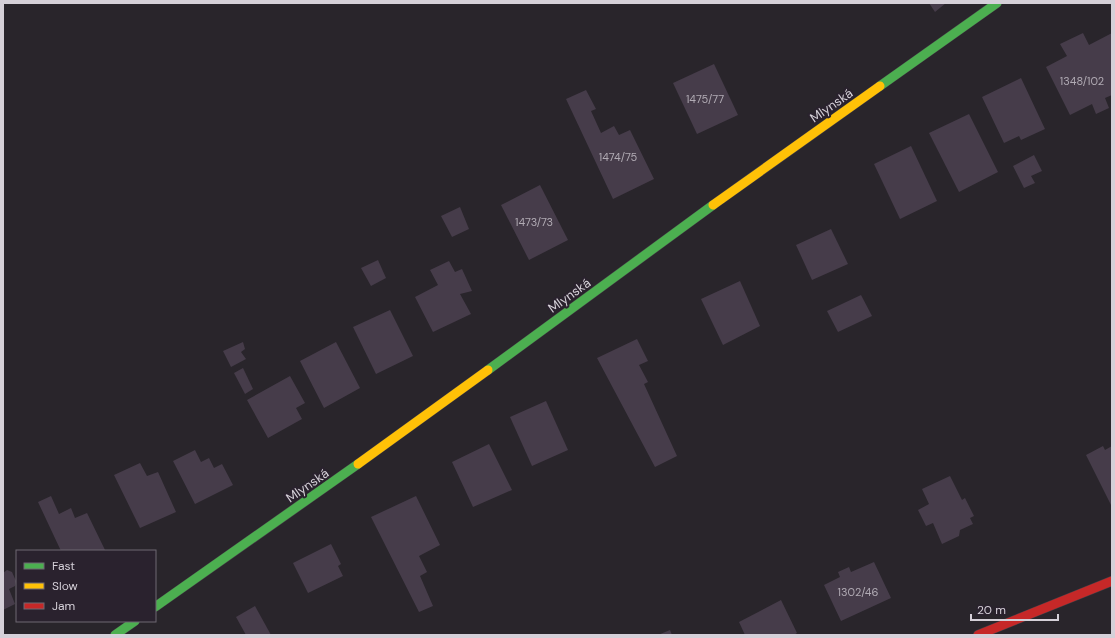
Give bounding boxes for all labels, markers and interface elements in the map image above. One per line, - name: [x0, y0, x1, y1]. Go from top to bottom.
- house number: 1348/102: [1060, 74, 1104, 88]
- street label: Mlynská: [806, 85, 856, 126]
- house number: 1475/77: [686, 92, 724, 106]
- house number: 1474/75: [599, 150, 638, 164]
- house number: 1473/73: [515, 215, 553, 229]
- street label: Mlynská: [545, 274, 594, 317]
- street label: Mlynská: [282, 465, 332, 506]
- legend: [16, 550, 156, 622]
- text: Fast: [52, 558, 75, 574]
- text: Slow: [52, 578, 78, 594]
- house number: 1302/46: [838, 585, 878, 599]
- scale bar: [971, 596, 1058, 622]
- text: Jam: [52, 598, 75, 614]
- text: 20 m: [977, 602, 1006, 618]

